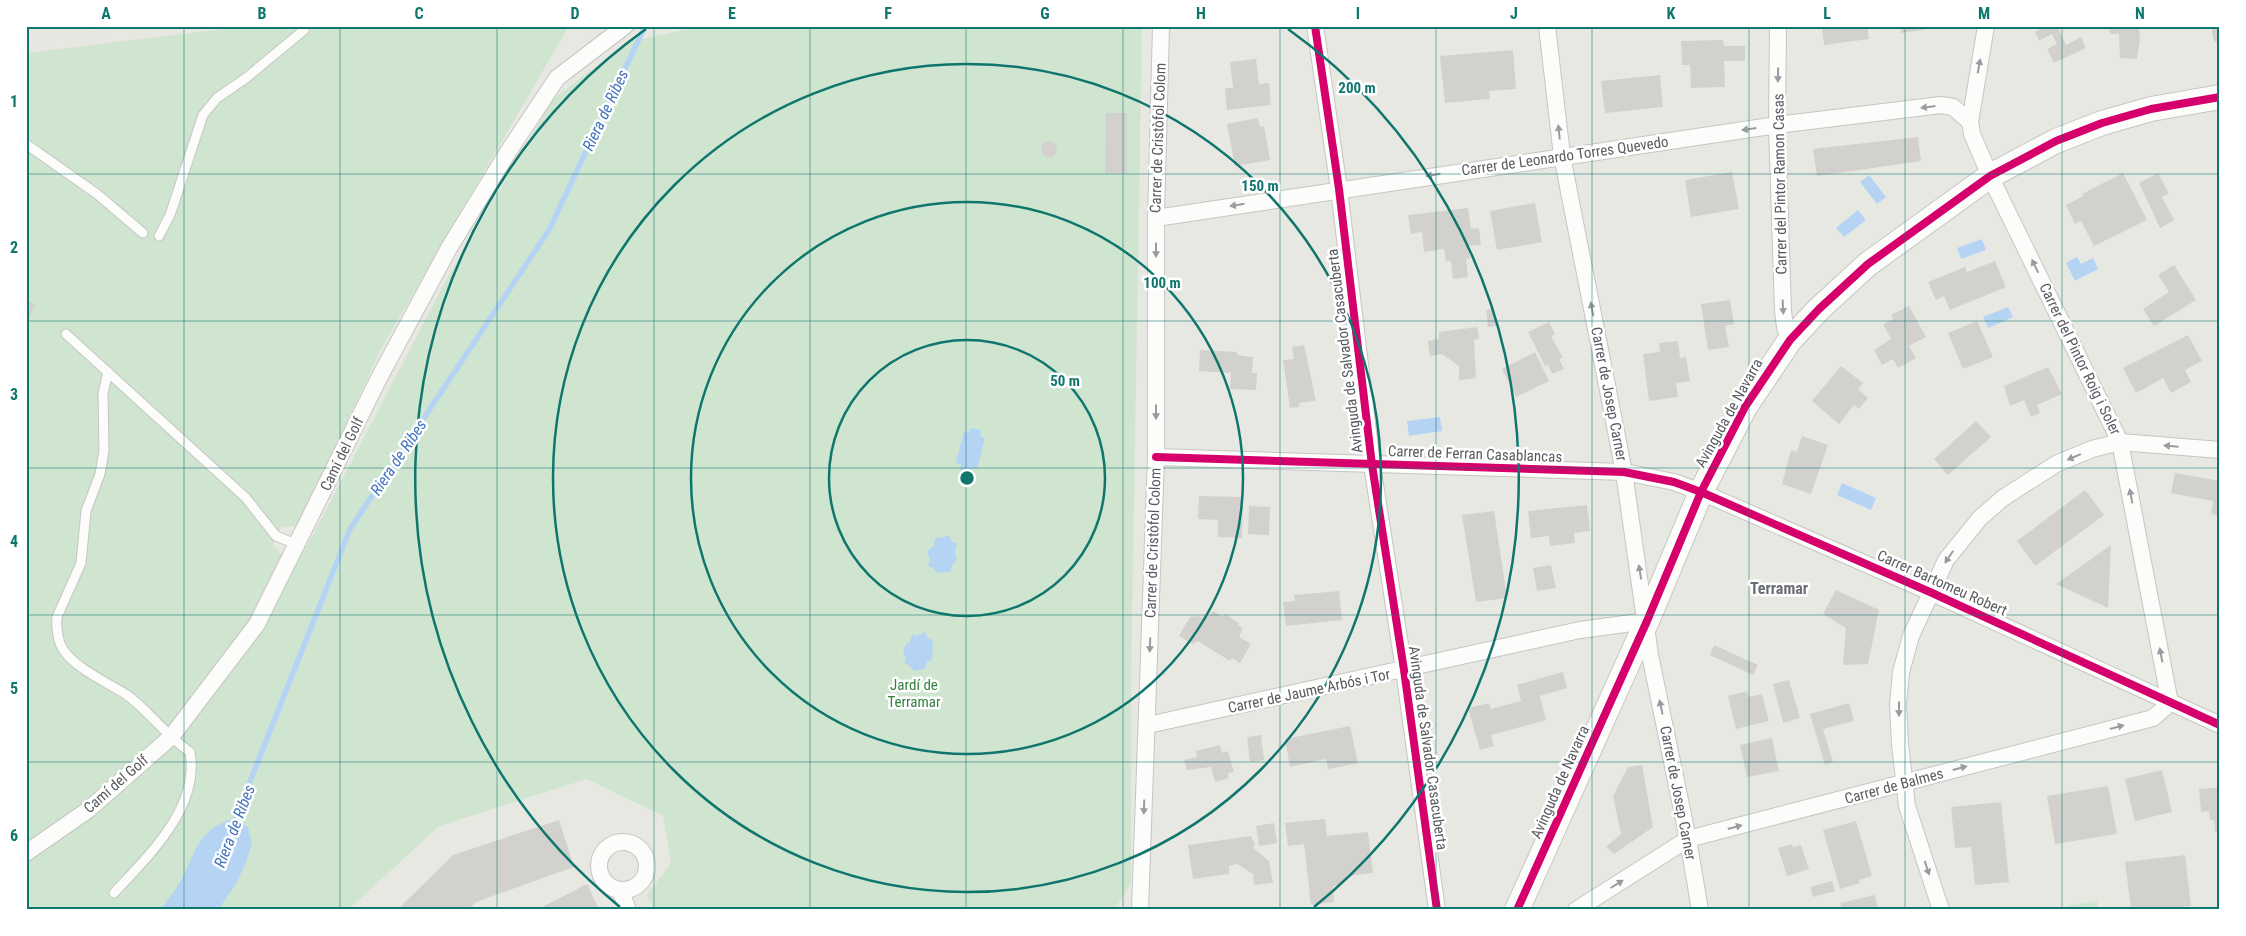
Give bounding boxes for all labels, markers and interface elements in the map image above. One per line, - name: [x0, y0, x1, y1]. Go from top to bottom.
- text: A: [101, 4, 111, 23]
- text: B: [258, 4, 267, 23]
- text: C: [414, 4, 424, 23]
- text: D: [570, 4, 580, 23]
- text: E: [728, 4, 736, 23]
- text: F: [884, 4, 892, 23]
- text: G: [1040, 4, 1050, 23]
- text: H: [1196, 4, 1206, 23]
- text: I: [1356, 4, 1360, 23]
- text: J: [1510, 4, 1518, 23]
- text: K: [1667, 4, 1676, 23]
- text: L: [1823, 4, 1831, 23]
- text: M: [1978, 4, 1990, 23]
- text: N: [2135, 4, 2145, 23]
- one-way arrow: [1976, 58, 1984, 74]
- street label: Carrer de Cristòfol Colom: [1146, 63, 1170, 213]
- water label: Riera de Ribes: [578, 67, 632, 154]
- one-way arrow: [1774, 67, 1782, 83]
- text: 200 m: [1338, 79, 1376, 97]
- text: 1: [10, 92, 18, 111]
- street label: Carrer del Pintor Ramon Casas: [1769, 93, 1791, 275]
- one-way arrow: [1920, 103, 1936, 111]
- one-way arrow: [1555, 124, 1563, 140]
- one-way arrow: [1741, 125, 1757, 133]
- street label: Carrer de Leonardo Torres Quevedo: [1460, 133, 1670, 179]
- one-way arrow: [1424, 172, 1440, 180]
- text: 150 m: [1241, 177, 1279, 195]
- one-way arrow: [1229, 202, 1245, 210]
- text: 2: [10, 238, 18, 257]
- one-way arrow: [1152, 242, 1160, 258]
- street label: Avinguda de Salvador Casacuberta: [1324, 248, 1366, 454]
- one-way arrow: [2031, 259, 2039, 274]
- text: 100 m: [1143, 274, 1181, 292]
- street label: Carrer del Pintor Roig i Soler: [2035, 280, 2125, 438]
- one-way arrow: [1779, 300, 1787, 316]
- one-way arrow: [1588, 302, 1596, 317]
- street label: Carrer de Josep Carner: [1587, 325, 1631, 463]
- street label: Avinguda de Navarra: [1692, 355, 1766, 471]
- text: 50 m: [1050, 372, 1080, 390]
- text: 3: [10, 385, 18, 404]
- one-way arrow: [1152, 405, 1160, 421]
- street label: Camí del Golf: [316, 414, 368, 494]
- water label: Riera de Ribes: [366, 416, 431, 499]
- street label: Carrer de Ferran Casablancas: [1388, 442, 1563, 466]
- one-way arrow: [2163, 442, 2179, 450]
- one-way arrow: [2067, 453, 2081, 461]
- street label: Carrer de Cristòfol Colom: [1141, 468, 1165, 618]
- centre of rings: [958, 469, 976, 487]
- one-way arrow: [2126, 487, 2134, 503]
- text: 4: [10, 532, 18, 551]
- street label: Carrer Bartomeu Robert: [1874, 546, 2010, 620]
- one-way arrow: [1944, 550, 1954, 563]
- one-way arrow: [1635, 564, 1643, 580]
- district label: Terramar: [1750, 579, 1808, 598]
- one-way arrow: [1146, 637, 1154, 653]
- street label: Avinguda de Salvador Casacuberta: [1405, 645, 1451, 851]
- one-way arrow: [2156, 647, 2164, 663]
- street label: Carrer de Jaume Arbós i Tor: [1226, 665, 1392, 717]
- park label: Jardí de Terramar: [887, 676, 941, 711]
- text: 5: [10, 679, 18, 698]
- one-way arrow: [1657, 700, 1665, 715]
- one-way arrow: [1895, 701, 1903, 717]
- street label: Avinguda de Navarra: [1527, 723, 1593, 841]
- one-way arrow: [2110, 723, 2125, 731]
- street label: Carrer de Josep Carner: [1656, 724, 1700, 862]
- street label: Camí del Golf: [80, 751, 152, 817]
- street label: Carrer de Balmes: [1843, 764, 1946, 808]
- one-way arrow: [1953, 764, 1968, 772]
- water label: Riera de Ribes: [210, 782, 259, 870]
- one-way arrow: [1140, 799, 1148, 815]
- one-way arrow: [1728, 823, 1743, 831]
- text: 6: [10, 826, 18, 845]
- one-way arrow: [1923, 861, 1931, 876]
- one-way arrow: [1611, 879, 1624, 888]

